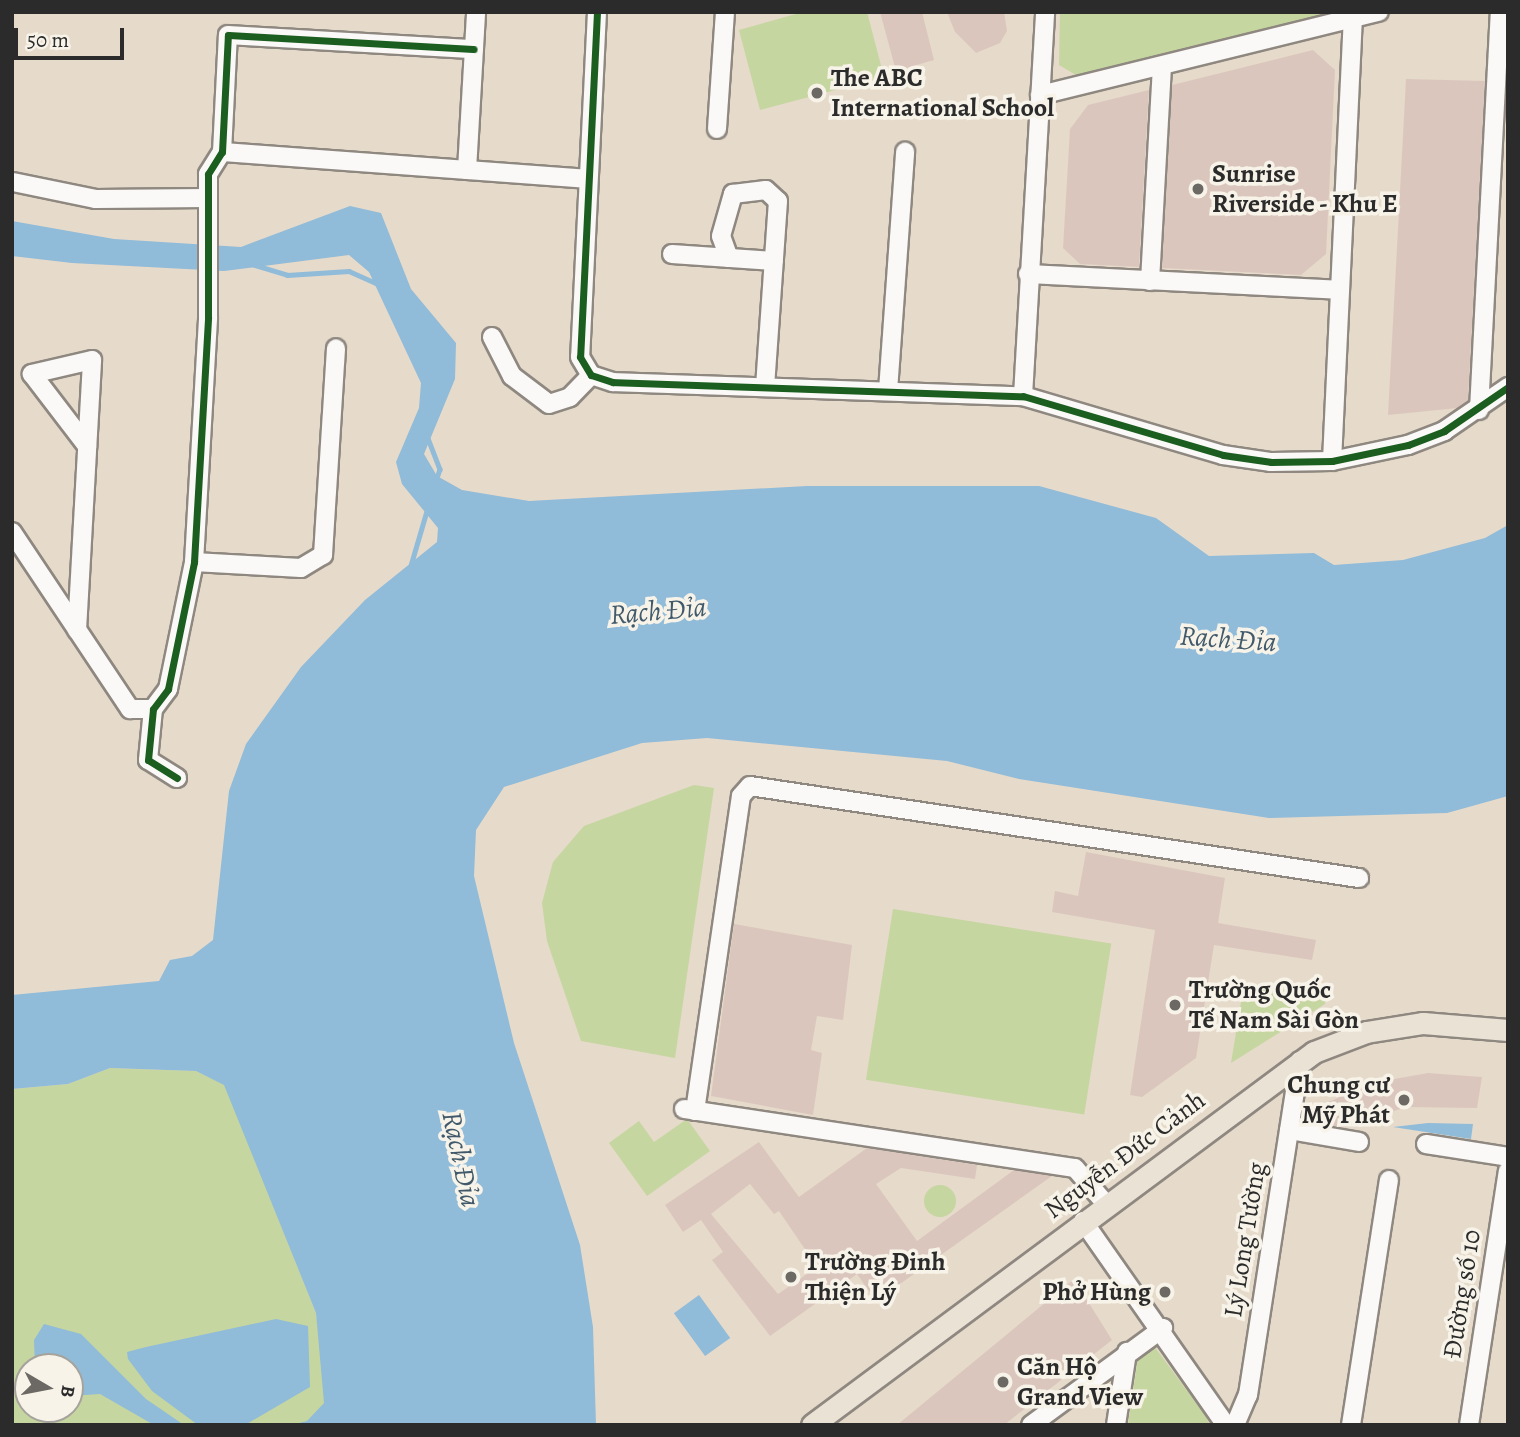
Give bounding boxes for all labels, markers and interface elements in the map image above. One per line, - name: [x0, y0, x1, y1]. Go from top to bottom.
- scale bar: [18, 14, 128, 58]
- text: 50 m: [27, 26, 69, 54]
- place label: The ABC International School: [831, 62, 1054, 124]
- marker: The ABC International School: [809, 85, 825, 101]
- place label: Sunrise Riverside - Khu E: [1212, 158, 1398, 220]
- marker: Sunrise Riverside - Khu E: [1190, 181, 1206, 197]
- water label: Rạch Đỉa: [608, 590, 708, 632]
- water label: Rạch Đỉa: [1179, 619, 1277, 659]
- place label: Trường Quốc Tế Nam Sài Gòn: [1189, 974, 1359, 1036]
- marker: Trường Quốc Tế Nam Sài Gòn: [1167, 997, 1183, 1013]
- place label: Chung cư Mỹ Phát: [1287, 1069, 1390, 1130]
- street label: Nguyễn Đức Cảnh: [1039, 1084, 1211, 1226]
- marker: Chung cư Mỹ Phát: [1396, 1092, 1412, 1108]
- water label: Rạch Đỉa: [435, 1108, 487, 1210]
- street label: Lý Long Tường: [1217, 1160, 1273, 1320]
- street label: Đường số 10: [1436, 1227, 1488, 1361]
- place label: Trường Đinh Thiện Lý: [805, 1246, 946, 1308]
- marker: Trường Đinh Thiện Lý: [783, 1269, 799, 1285]
- place label: Phở Hùng: [1042, 1276, 1151, 1308]
- marker: Phở Hùng: [1157, 1284, 1173, 1300]
- place label: Căn Hộ Grand View: [1017, 1351, 1143, 1412]
- north arrow: [14, 1353, 84, 1423]
- marker: Căn Hộ Grand View: [995, 1374, 1011, 1390]
- text: B: [54, 1383, 82, 1399]

